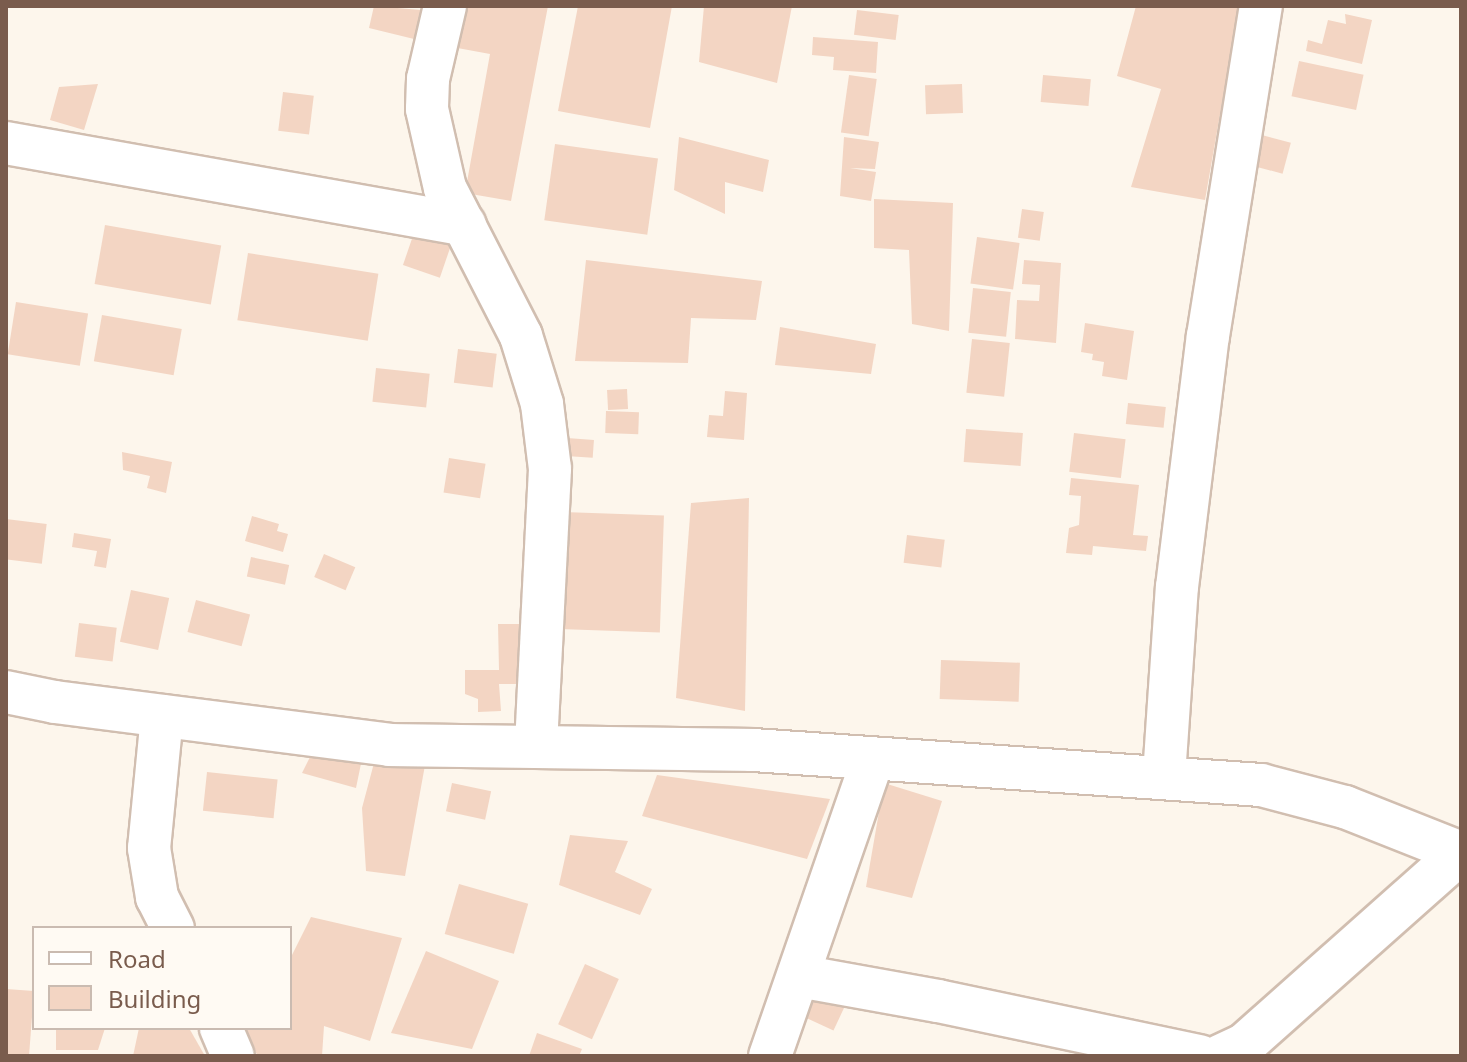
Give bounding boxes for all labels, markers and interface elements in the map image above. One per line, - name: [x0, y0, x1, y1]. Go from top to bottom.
- legend: [32, 926, 292, 1030]
- text: Road: [108, 942, 166, 975]
- text: Building: [108, 982, 201, 1015]

